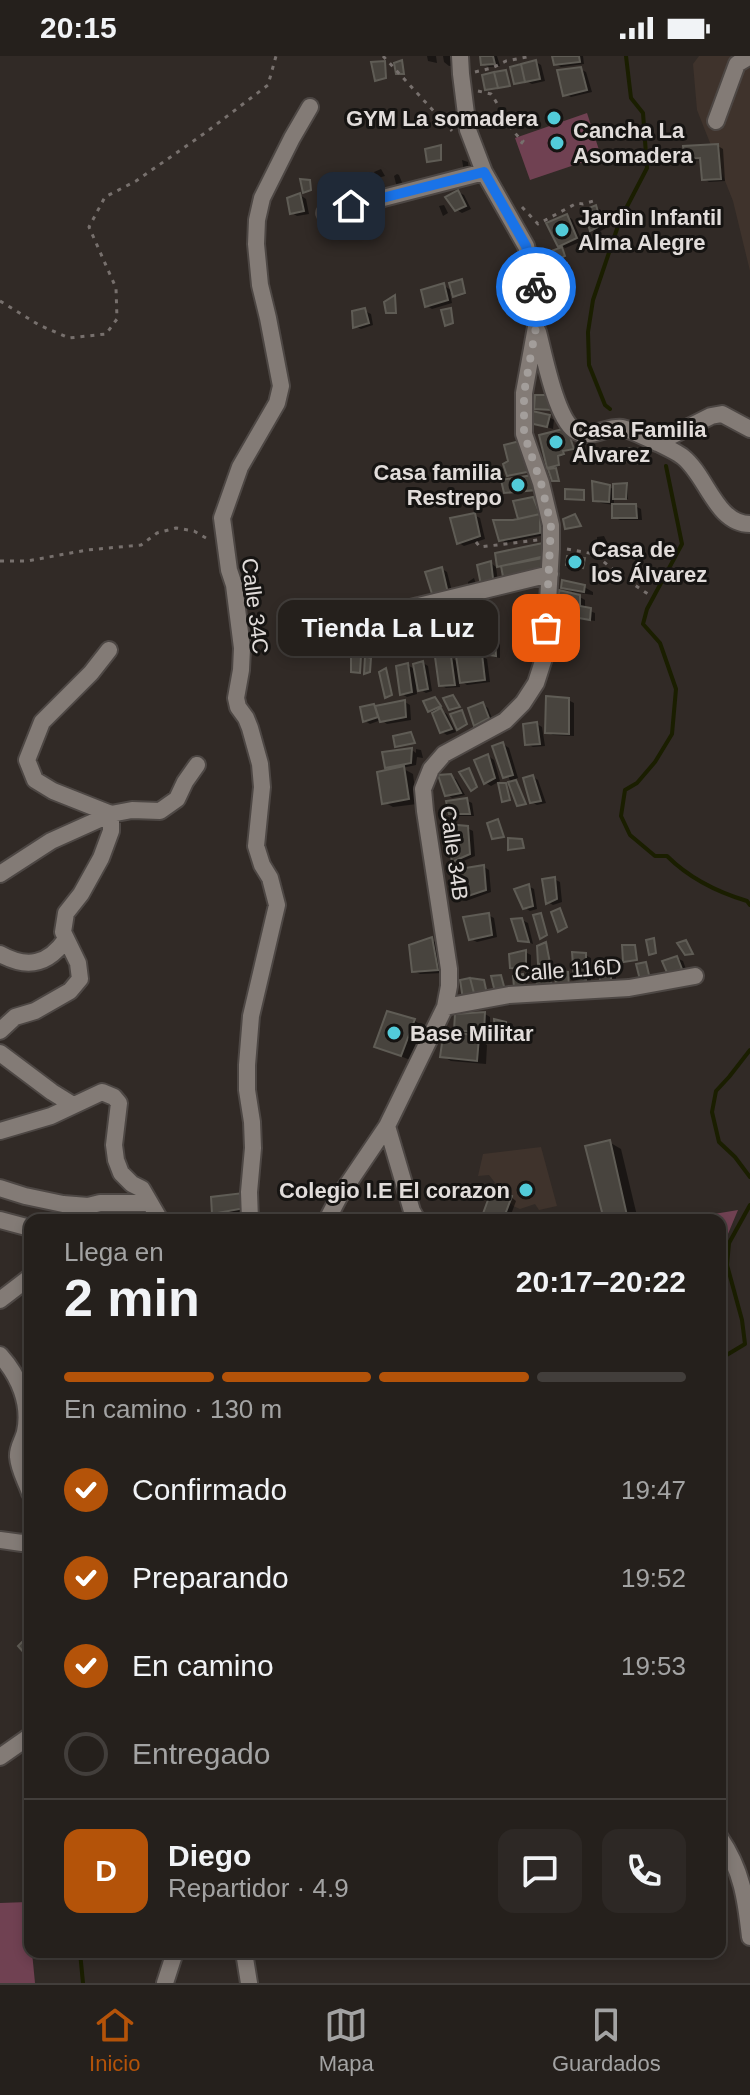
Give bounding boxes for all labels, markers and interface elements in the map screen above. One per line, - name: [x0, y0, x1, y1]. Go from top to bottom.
- text: 20:15: [40, 11, 117, 44]
- place label: GYM La somadera: [346, 106, 539, 131]
- marker: GYM La somadera: [545, 109, 563, 127]
- place label: Cancha La Asomadera: [573, 118, 694, 168]
- marker: Cancha La Asomadera: [548, 134, 566, 152]
- pin: [317, 172, 385, 240]
- icon: home: [329, 184, 373, 228]
- place label: Jardìn Infantil Alma Alegre: [578, 205, 722, 255]
- marker: Jardìn Infantil Alma Alegre: [553, 221, 571, 239]
- courier: [496, 247, 576, 327]
- icon: bike: [514, 265, 558, 309]
- place label: Casa Familia Álvarez: [572, 417, 707, 467]
- marker: Casa Familia Álvarez: [547, 433, 565, 451]
- place label: Casa familia Restrepo: [374, 460, 503, 510]
- marker: Casa familia Restrepo: [509, 476, 527, 494]
- place label: Casa de los Álvarez: [591, 537, 707, 587]
- marker: Casa de los Álvarez: [566, 553, 584, 571]
- street label: Calle 34C: [237, 557, 273, 656]
- pin: [512, 594, 580, 662]
- callout: Tienda La Luz: [278, 600, 498, 656]
- icon: bag: [524, 606, 568, 650]
- text: Tienda La Luz: [302, 613, 474, 643]
- street label: Calle 34B: [435, 804, 473, 902]
- street label: Calle 116D: [514, 954, 622, 986]
- place label: Base Militar: [410, 1021, 534, 1046]
- marker: Base Militar: [385, 1024, 403, 1042]
- place label: Colegio I.E El corazon: [279, 1178, 510, 1203]
- marker: Colegio I.E El corazon: [517, 1181, 535, 1199]
- text: Llega en: [64, 1237, 164, 1267]
- text: 20:17–20:22: [516, 1265, 686, 1298]
- text: 2 min: [64, 1269, 200, 1327]
- text: En camino · 130 m: [64, 1394, 282, 1424]
- icon: check: [64, 1468, 108, 1512]
- text: Confirmado: [132, 1473, 287, 1506]
- text: 19:47: [621, 1475, 686, 1505]
- icon: check: [64, 1556, 108, 1600]
- text: Preparando: [132, 1561, 289, 1594]
- text: 19:52: [621, 1563, 686, 1593]
- icon: check: [64, 1644, 108, 1688]
- text: En camino: [132, 1649, 274, 1682]
- text: 19:53: [621, 1651, 686, 1681]
- text: Entregado: [132, 1737, 270, 1770]
- button: chat: [498, 1829, 582, 1913]
- button: phone: [602, 1829, 686, 1913]
- text: Diego: [168, 1839, 251, 1872]
- text: D: [95, 1854, 117, 1887]
- text: Repartidor · 4.9: [168, 1873, 349, 1903]
- tab: Inicio: [89, 2003, 140, 2077]
- tab: Mapa: [319, 2003, 374, 2077]
- tab: Guardados: [552, 2003, 661, 2077]

